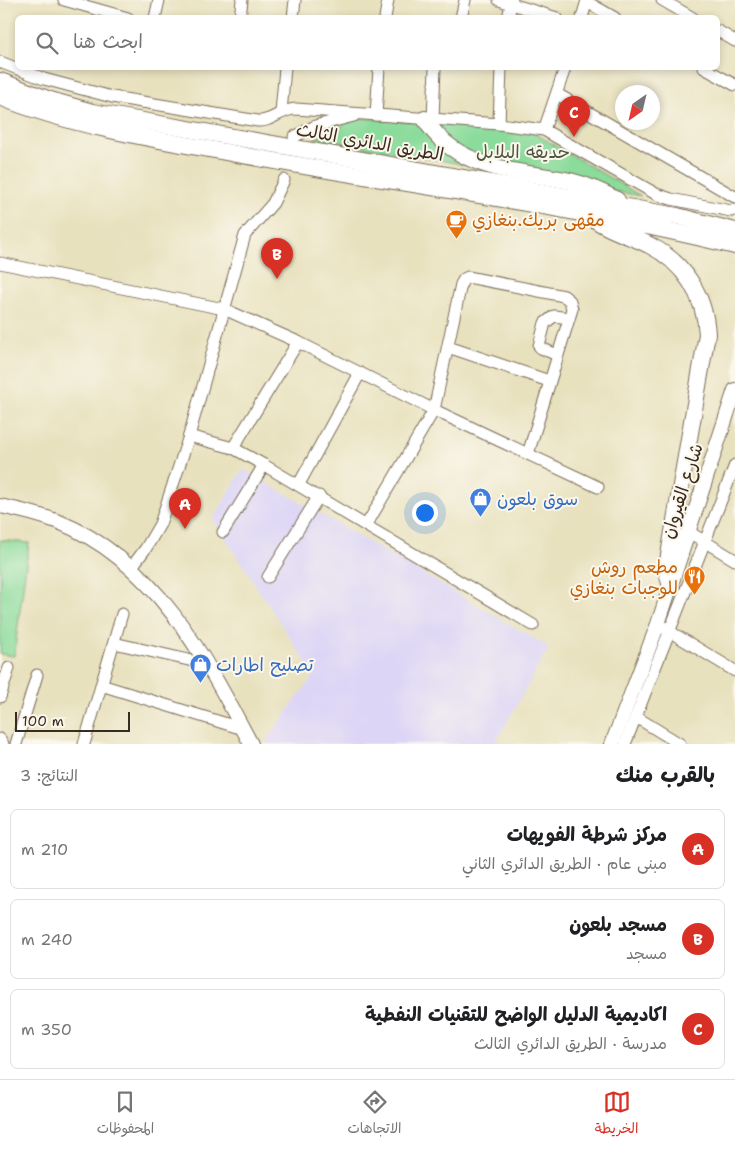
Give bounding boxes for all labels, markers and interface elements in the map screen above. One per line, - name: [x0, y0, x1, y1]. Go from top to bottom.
- search box: [15, 15, 720, 70]
- icon: search: [33, 29, 61, 57]
- text: ابحث هنا: [73, 29, 143, 54]
- north arrow: [615, 85, 660, 130]
- pin: C: [558, 96, 590, 137]
- street label: الطريق الدائري الثالث: [294, 117, 446, 168]
- park label: حديقه البلابل: [476, 140, 570, 164]
- cafe icon: مقهى بريك.بنغازي: [444, 208, 468, 239]
- place label: مقهى بريك.بنغازي: [472, 208, 605, 233]
- pin: B: [261, 238, 293, 279]
- street label: شارع القيروان: [655, 440, 709, 542]
- shop icon: سوق بلعون: [469, 487, 493, 518]
- place label: سوق بلعون: [497, 487, 578, 511]
- pin: A: [169, 488, 201, 529]
- your location: [412, 500, 438, 526]
- place label: مطعم روش للوجبات بنغازي: [570, 555, 678, 601]
- restaurant icon: مطعم روش للوجبات بنغازي: [682, 565, 706, 596]
- shop icon: تصليح اطارات: [188, 653, 212, 684]
- place label: تصليح اطارات: [216, 653, 314, 677]
- scale bar: [15, 709, 130, 732]
- text: 100 m: [22, 712, 64, 730]
- text: بالقرب منك: [616, 761, 715, 789]
- text: النتائج: 3: [20, 765, 78, 786]
- text: مركز شرطة الفويهات: [507, 822, 667, 847]
- text: 210 m: [21, 839, 68, 860]
- text: A: [692, 839, 704, 860]
- text: مبنى عام · الطريق الدائري الثاني: [462, 853, 667, 874]
- text: مسجد بلعون: [569, 912, 667, 937]
- text: 240 m: [21, 929, 73, 950]
- text: B: [693, 929, 703, 950]
- text: مسجد: [626, 943, 667, 964]
- text: اكاديمية الدليل الواضح للتقنيات النفطية: [365, 1002, 667, 1027]
- text: 350 m: [21, 1019, 72, 1040]
- text: C: [693, 1019, 703, 1040]
- text: مدرسة · الطريق الدائري الثالث: [474, 1033, 667, 1054]
- tab: المحفوظات: [97, 1088, 154, 1141]
- tab: الاتجاهات: [347, 1088, 402, 1141]
- tab: الخريطة: [595, 1088, 638, 1141]

